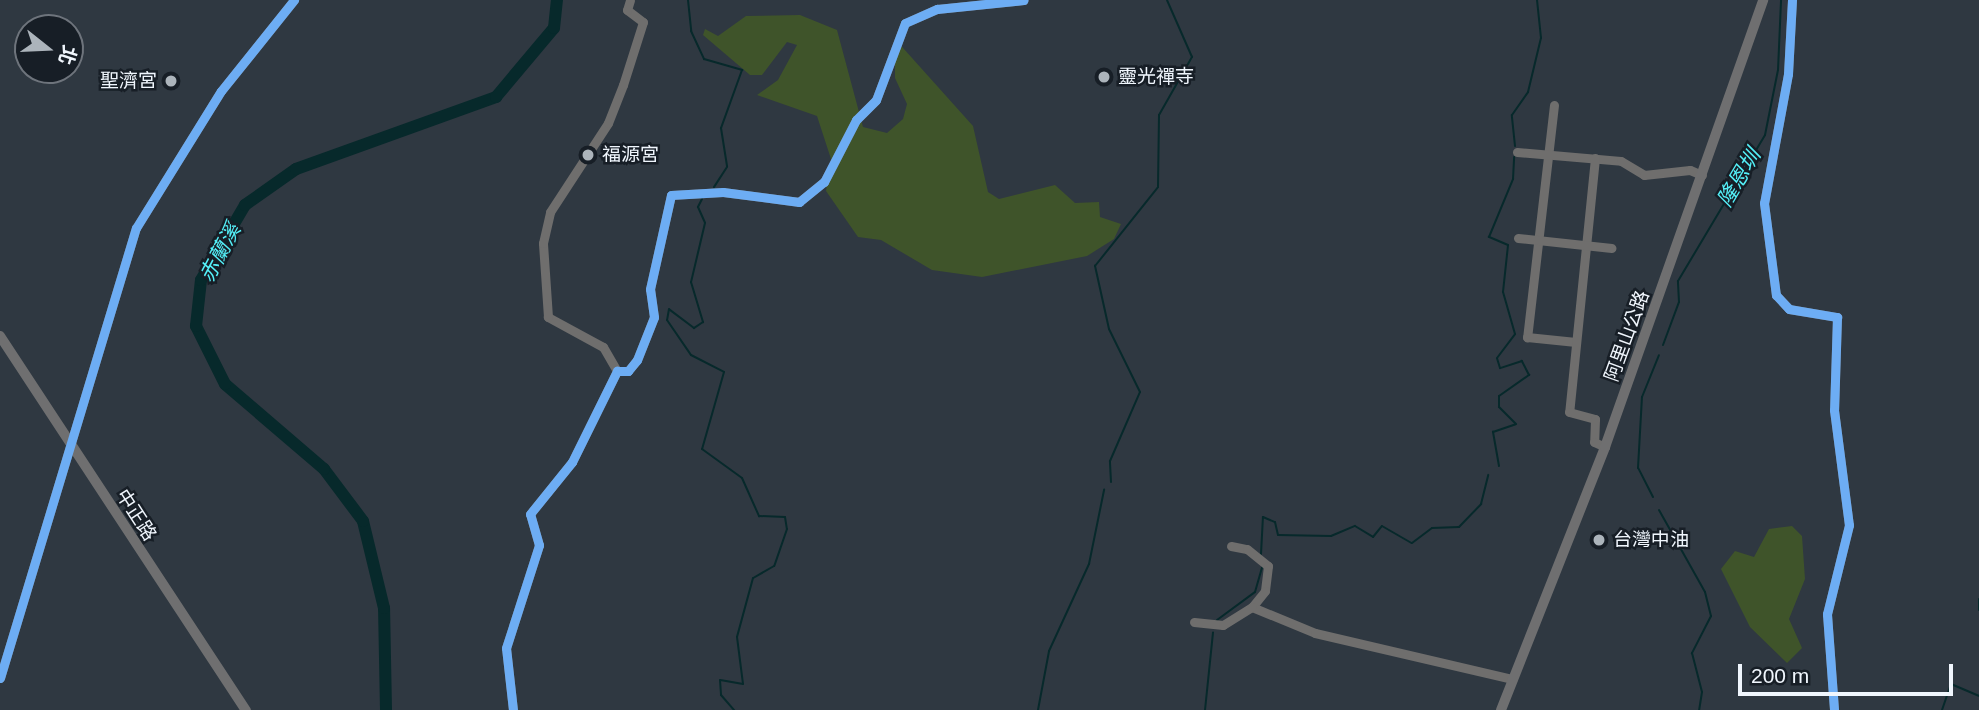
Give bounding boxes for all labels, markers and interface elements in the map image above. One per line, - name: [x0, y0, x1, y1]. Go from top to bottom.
- north arrow: [14, 14, 84, 84]
- text: 北: [55, 43, 80, 67]
- place label: 靈光禪寺: [1118, 66, 1194, 88]
- marker: 靈光禪寺: [1096, 69, 1112, 85]
- place label: 聖濟宮: [100, 70, 157, 92]
- marker: 聖濟宮: [163, 73, 179, 89]
- place label: 福源宮: [602, 144, 659, 166]
- water label: 隆恩圳: [1712, 145, 1766, 211]
- marker: 福源宮: [580, 147, 596, 163]
- water label: 赤蘭溪: [194, 219, 246, 287]
- street label: 阿里山公路: [1600, 287, 1654, 385]
- street label: 中正路: [111, 485, 161, 545]
- place label: 台灣中油: [1613, 529, 1689, 551]
- marker: 台灣中油: [1591, 532, 1607, 548]
- scale bar: [1741, 650, 1956, 694]
- text: 200 m: [1751, 664, 1809, 687]

